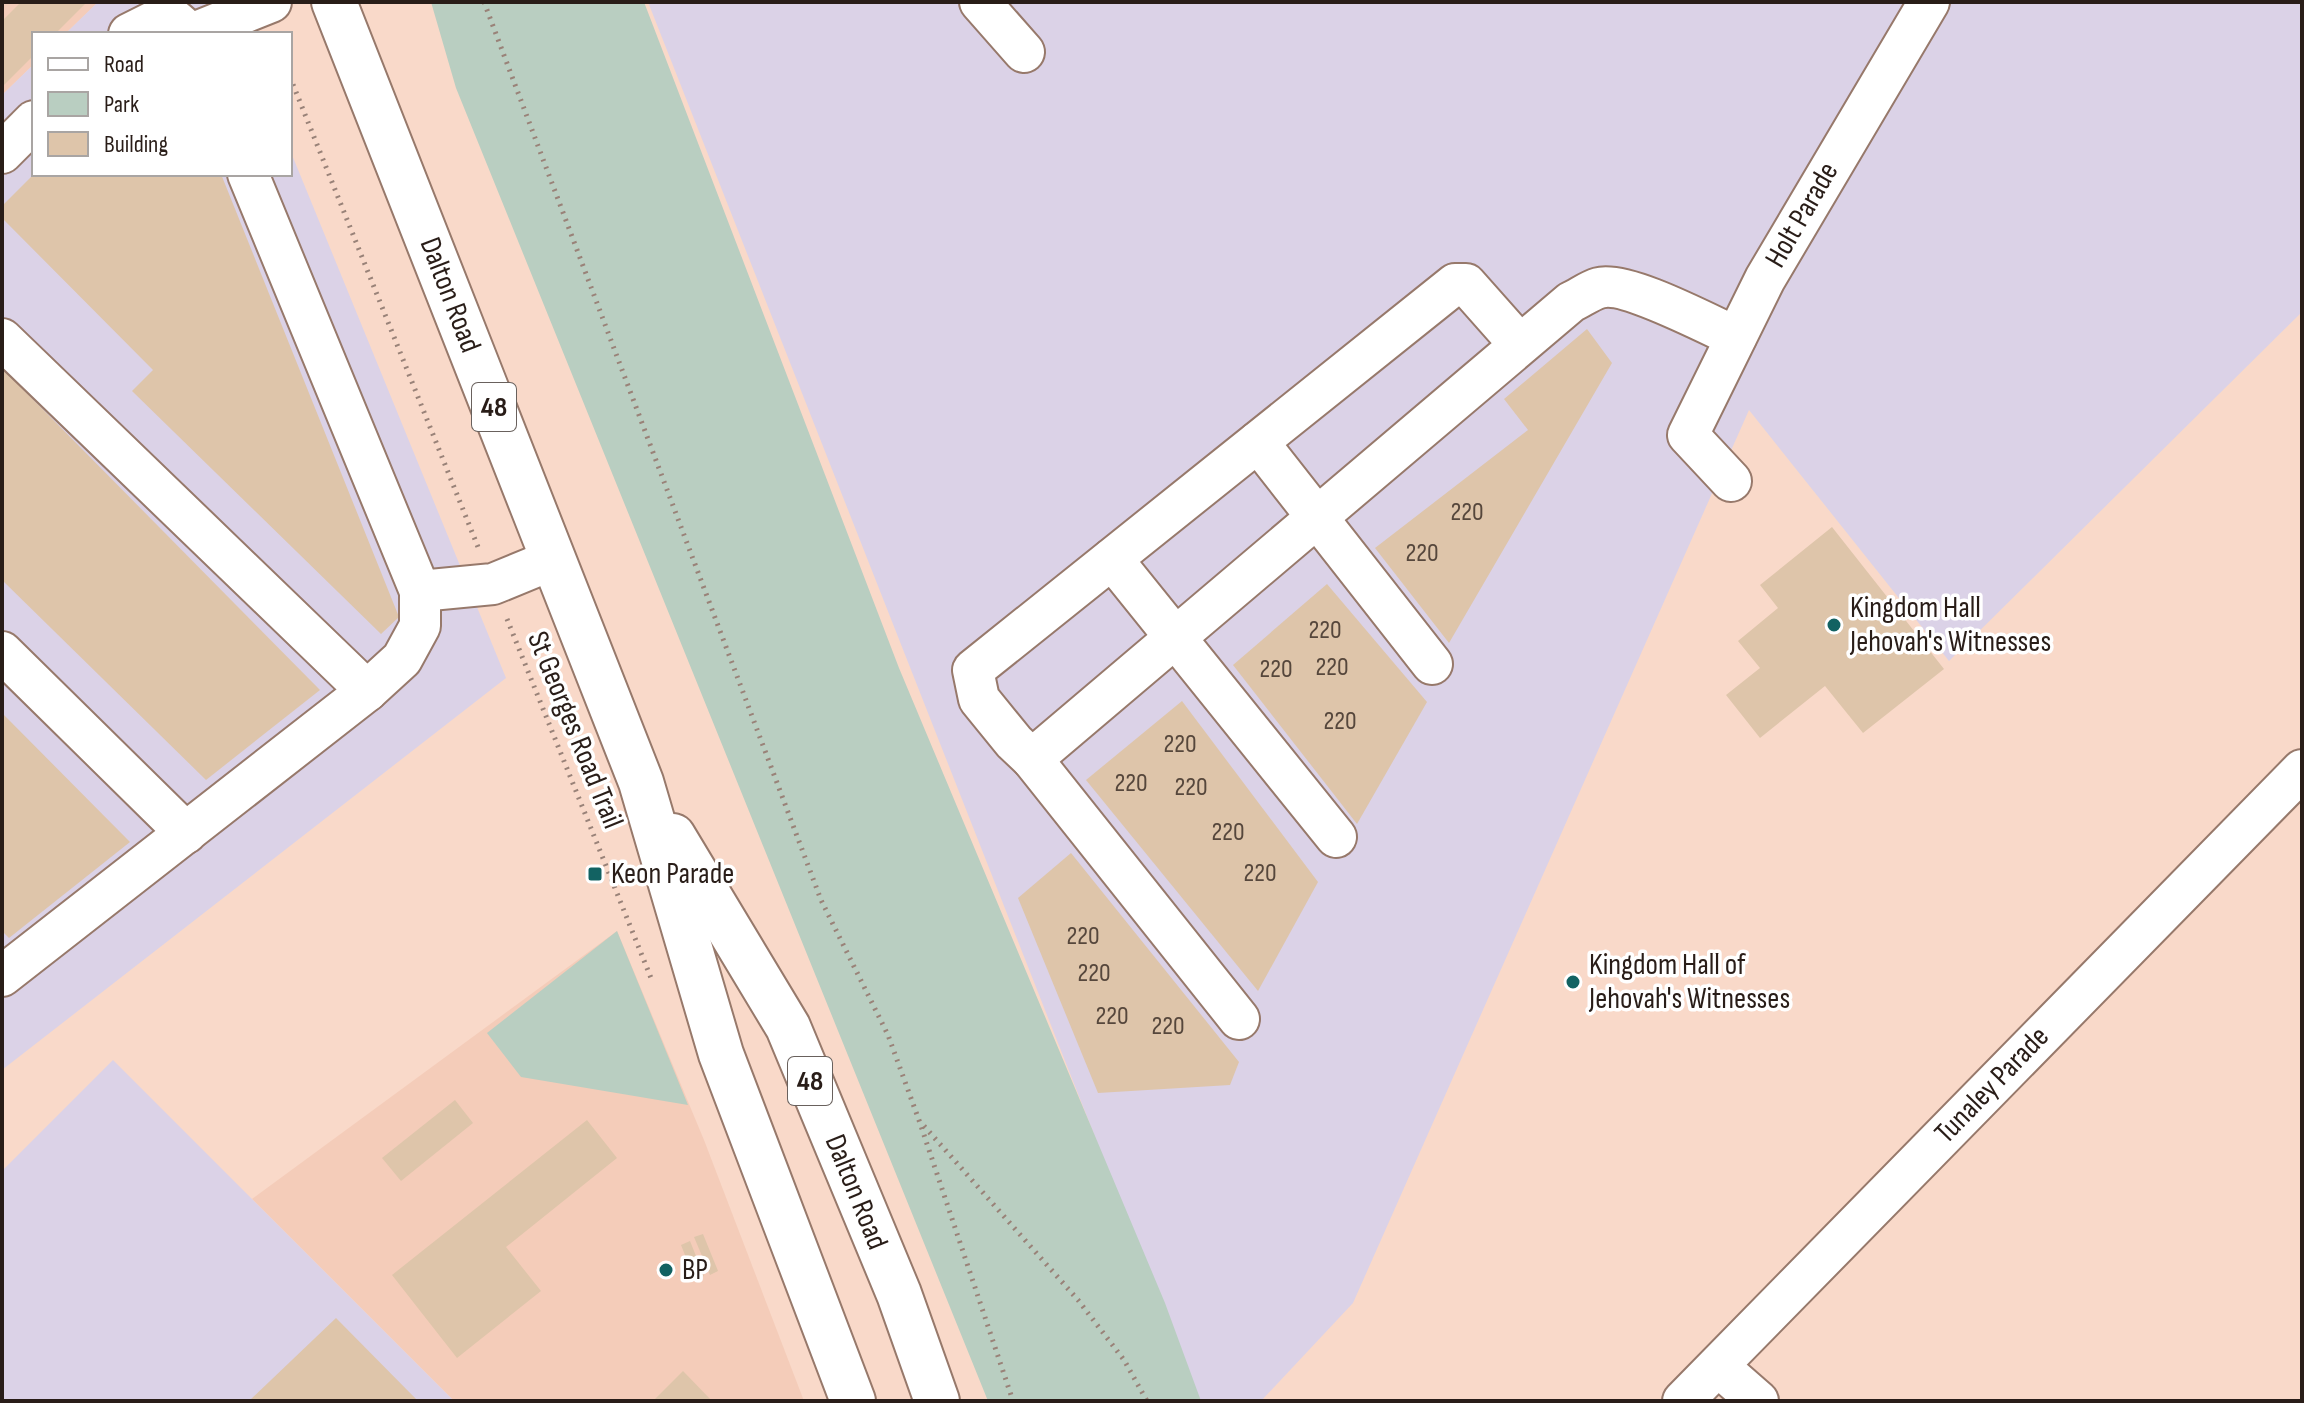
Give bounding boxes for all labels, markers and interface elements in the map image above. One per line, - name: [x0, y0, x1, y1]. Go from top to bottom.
- legend: [32, 32, 292, 176]
- text: Road: [104, 50, 144, 79]
- text: Park: [104, 90, 139, 119]
- text: Building: [104, 130, 168, 159]
- street label: Holt Parade: [1758, 156, 1846, 274]
- street label: Dalton Road: [412, 232, 488, 358]
- road number: 48: [472, 383, 516, 431]
- house number: 220: [1450, 497, 1484, 528]
- house number: 220: [1405, 538, 1439, 569]
- place label: Kingdom Hall Jehovah's Witnesses: [1849, 590, 2051, 660]
- house number: 220: [1308, 615, 1342, 646]
- marker: Kingdom Hall Jehovah's Witnesses: [1825, 616, 1843, 634]
- street label: St Georges Road Trail: [519, 626, 631, 834]
- house number: 220: [1315, 652, 1349, 683]
- house number: 220: [1259, 654, 1293, 685]
- house number: 220: [1323, 706, 1357, 737]
- house number: 220: [1163, 729, 1197, 760]
- house number: 220: [1114, 768, 1148, 799]
- house number: 220: [1174, 772, 1208, 803]
- house number: 220: [1211, 817, 1245, 848]
- place label: Keon Parade: [611, 856, 734, 892]
- house number: 220: [1243, 858, 1277, 889]
- marker: Keon Parade: [586, 865, 604, 883]
- house number: 220: [1066, 921, 1100, 952]
- place label: Kingdom Hall of Jehovah's Witnesses: [1588, 947, 1790, 1017]
- house number: 220: [1077, 958, 1111, 989]
- marker: Kingdom Hall of Jehovah's Witnesses: [1564, 973, 1582, 991]
- house number: 220: [1095, 1001, 1129, 1032]
- house number: 220: [1151, 1011, 1185, 1042]
- street label: Tunaley Parade: [1927, 1019, 2057, 1151]
- road number: 48: [788, 1057, 832, 1105]
- street label: Dalton Road: [817, 1129, 895, 1255]
- place label: BP: [682, 1252, 708, 1288]
- marker: BP: [657, 1261, 675, 1279]

